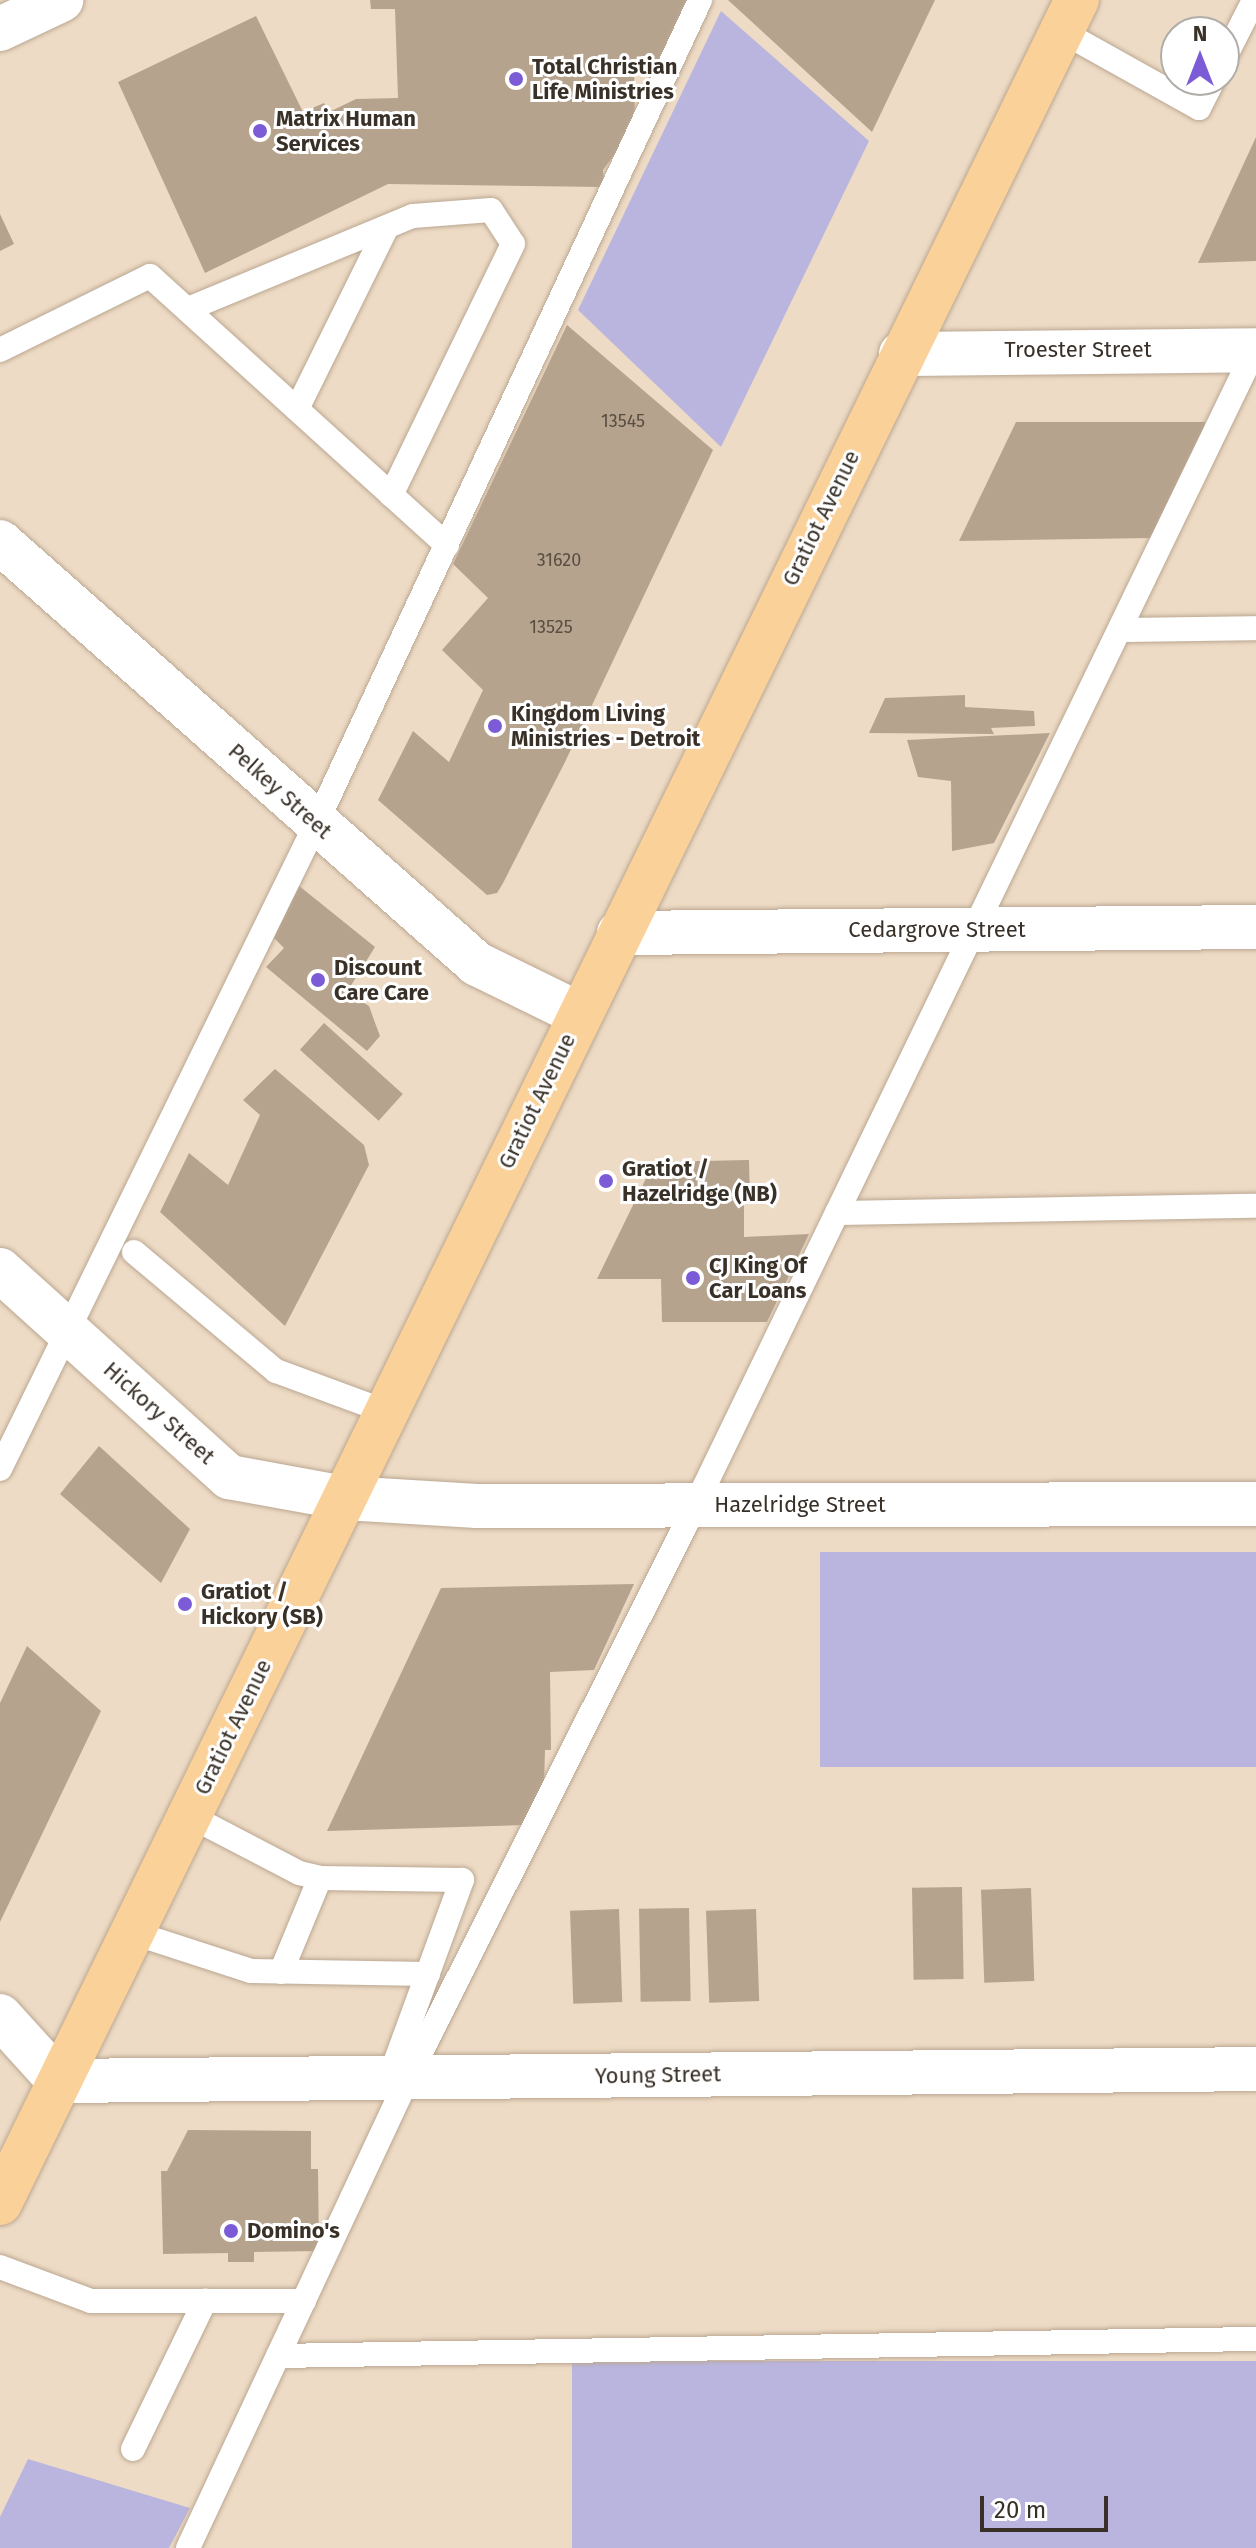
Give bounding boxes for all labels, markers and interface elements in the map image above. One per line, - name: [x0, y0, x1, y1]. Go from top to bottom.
- north arrow: [1160, 16, 1240, 96]
- text: N: [1193, 20, 1207, 47]
- place label: Total Christian Life Ministries: [532, 53, 678, 104]
- marker: Total Christian Life Ministries: [507, 70, 525, 88]
- place label: Matrix Human Services: [276, 105, 416, 156]
- marker: Matrix Human Services: [251, 122, 269, 140]
- street label: Troester Street: [1004, 337, 1152, 363]
- house number: 13545: [601, 410, 645, 432]
- street label: Gratiot Avenue: [777, 446, 865, 590]
- house number: 31620: [537, 549, 581, 571]
- house number: 13525: [529, 616, 573, 638]
- place label: Kingdom Living Ministries - Detroit: [511, 700, 700, 752]
- marker: Kingdom Living Ministries - Detroit: [486, 717, 504, 735]
- street label: Pelkey Street: [223, 738, 337, 844]
- street label: Cedargrove Street: [848, 917, 1026, 943]
- place label: Discount Care Care: [334, 954, 429, 1006]
- marker: Discount Care Care: [309, 971, 327, 989]
- street label: Gratiot Avenue: [493, 1029, 581, 1173]
- place label: Gratiot / Hazelridge (NB): [622, 1155, 777, 1206]
- marker: Gratiot / Hazelridge (NB): [597, 1172, 615, 1190]
- place label: CJ King Of Car Loans: [709, 1252, 807, 1304]
- marker: CJ King Of Car Loans: [684, 1269, 702, 1287]
- street label: Hickory Street: [98, 1356, 220, 1470]
- street label: Hazelridge Street: [714, 1492, 886, 1518]
- place label: Gratiot / Hickory (SB): [201, 1578, 323, 1630]
- marker: Gratiot / Hickory (SB): [176, 1595, 194, 1613]
- street label: Gratiot Avenue: [189, 1655, 277, 1799]
- street label: Young Street: [595, 2061, 721, 2089]
- place label: Domino's: [247, 2218, 340, 2244]
- marker: Domino's: [222, 2222, 240, 2240]
- scale bar: [984, 2480, 1112, 2530]
- text: 20 m: [994, 2496, 1046, 2524]

